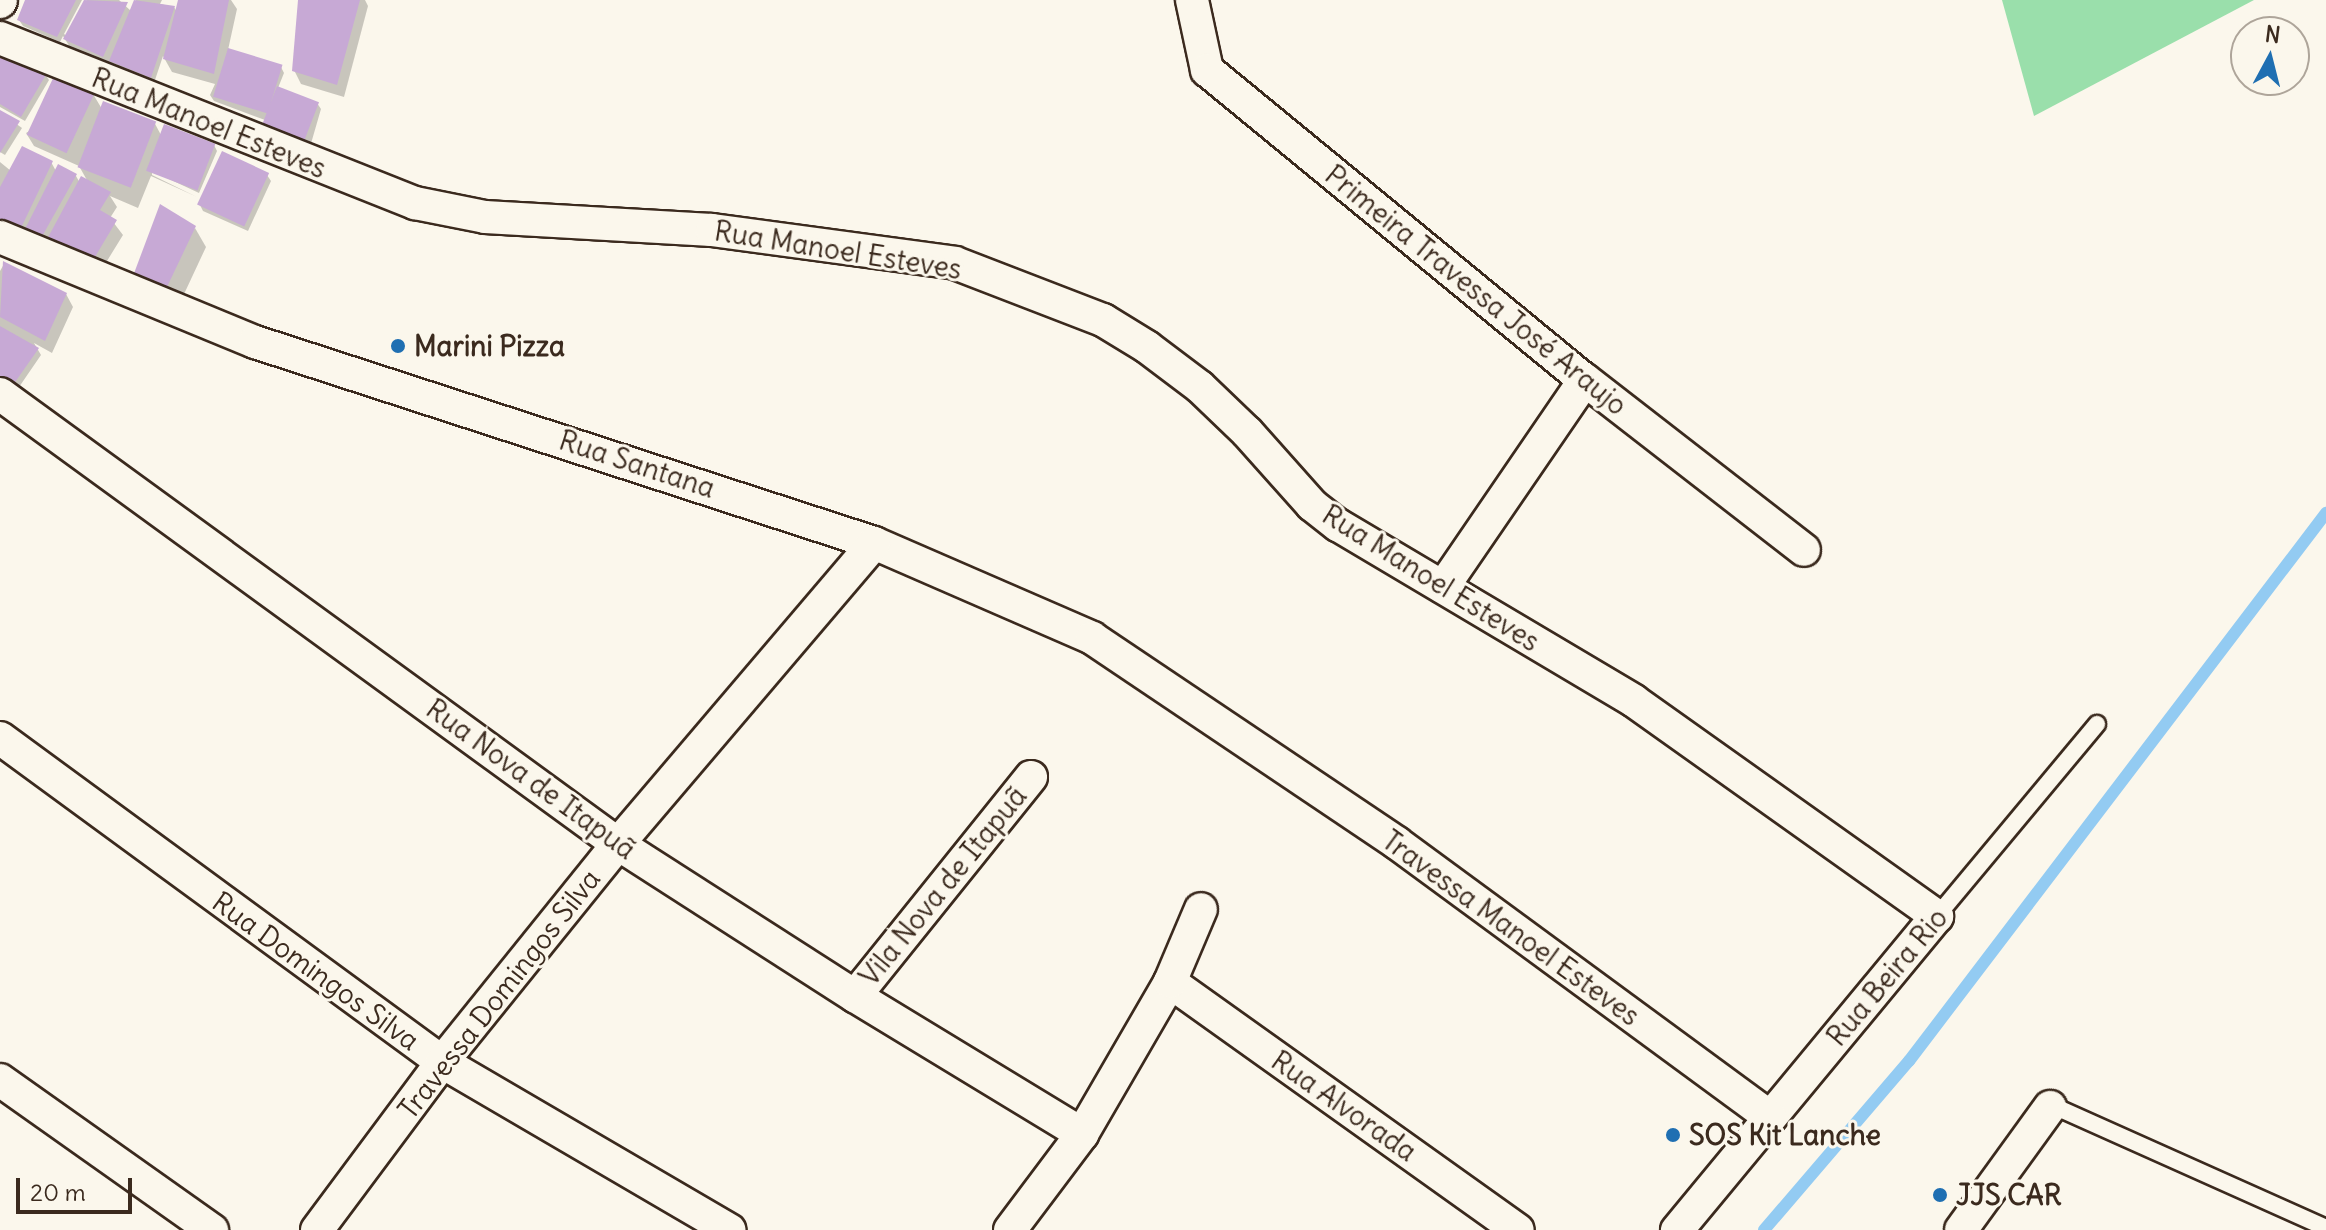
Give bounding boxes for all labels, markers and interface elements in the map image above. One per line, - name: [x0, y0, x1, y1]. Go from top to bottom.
- north arrow: [2230, 16, 2310, 96]
- text: N: [2263, 19, 2282, 49]
- street label: Rua Manoel Esteves: [87, 61, 331, 185]
- street label: Primeira Travessa José Araujo: [1318, 158, 1634, 422]
- street label: Rua Manoel Esteves: [712, 214, 964, 286]
- place label: Marini Pizza: [414, 329, 565, 363]
- marker: Marini Pizza: [389, 337, 407, 355]
- street label: Rua Santana: [555, 423, 719, 505]
- street label: Rua Manoel Esteves: [1316, 498, 1546, 658]
- street label: Rua Nova de Itapuã: [420, 692, 642, 866]
- street label: Vila Nova de Itapuã: [852, 780, 1034, 992]
- street label: Travessa Manoel Esteves: [1376, 823, 1646, 1033]
- street label: Travessa Domingos Silva: [391, 862, 607, 1126]
- street label: Rua Domingos Silva: [206, 885, 426, 1057]
- street label: Rua Beira Rio: [1820, 901, 1954, 1053]
- street label: Rua Alvorada: [1265, 1044, 1423, 1168]
- place label: SOS Kit Lanche: [1689, 1118, 1881, 1152]
- marker: SOS Kit Lanche: [1664, 1126, 1682, 1144]
- scale bar: [20, 1162, 136, 1212]
- text: 20 m: [30, 1177, 86, 1207]
- place label: JJS CAR: [1956, 1178, 2061, 1212]
- marker: JJS CAR: [1931, 1186, 1949, 1204]

